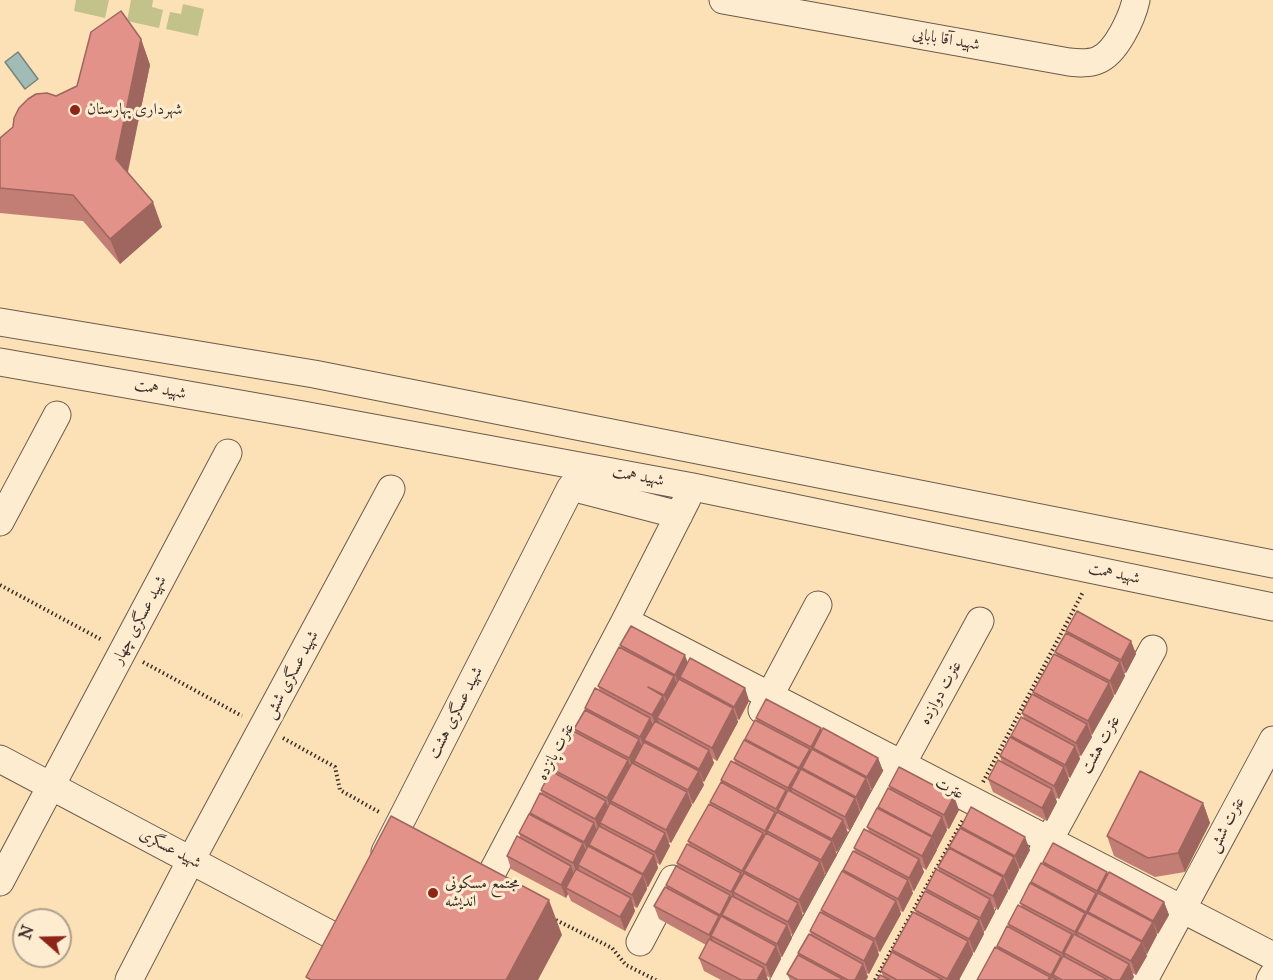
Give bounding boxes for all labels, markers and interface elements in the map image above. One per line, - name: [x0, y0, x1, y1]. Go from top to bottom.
- street label: شهید آقا بابایی: [911, 25, 981, 55]
- place label: شهرداری بهارستان: [87, 100, 182, 120]
- marker: شهرداری بهارستان: [68, 103, 82, 117]
- street label: شهید همت: [132, 376, 188, 404]
- street label: شهید همت: [610, 463, 666, 491]
- street label: شهید همت: [1086, 559, 1142, 589]
- street label: شهید عسگری چهار: [109, 572, 171, 668]
- street label: شهید عسگری شش: [261, 628, 323, 722]
- street label: عترت دوازده: [916, 658, 966, 728]
- street label: شهید عسگری هشت: [424, 664, 488, 762]
- street label: عترت هشت: [1077, 712, 1125, 778]
- street label: عترت پانزده: [533, 720, 579, 784]
- street label: عترت: [931, 774, 967, 804]
- street label: عترت شش: [1205, 794, 1249, 856]
- street label: شهید عسگری: [136, 825, 204, 873]
- place label: مجتمع مسکونی اندیشه: [445, 874, 519, 912]
- marker: مجتمع مسکونی اندیشه: [426, 886, 440, 900]
- north arrow: [12, 908, 72, 968]
- text: N: [15, 923, 38, 942]

